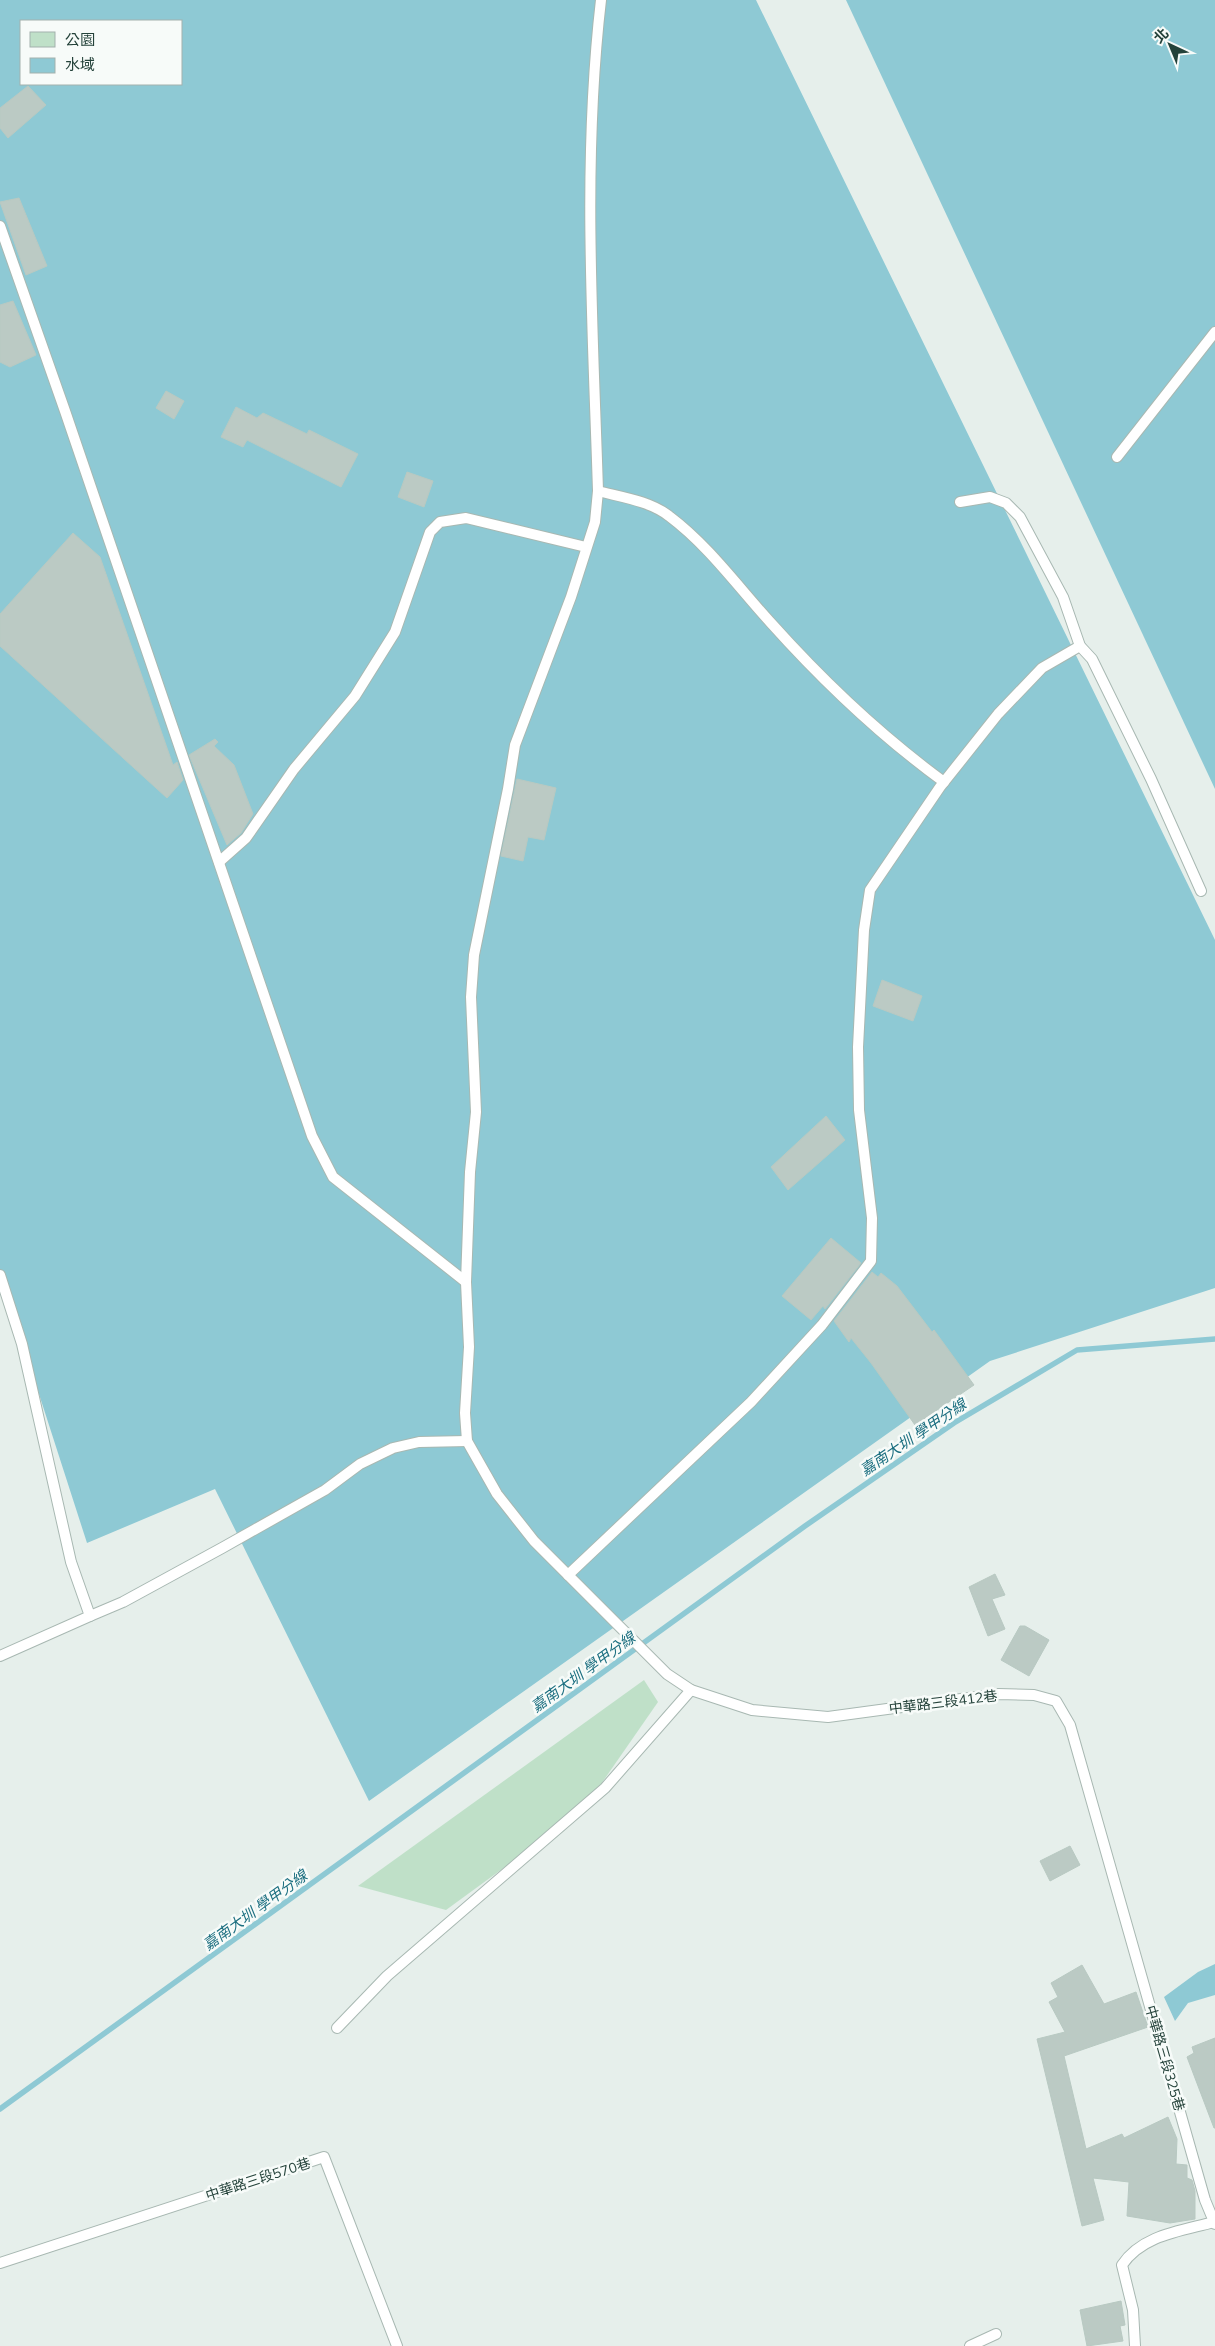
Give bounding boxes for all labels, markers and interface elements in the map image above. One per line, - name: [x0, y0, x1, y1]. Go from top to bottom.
- legend: [20, 20, 182, 85]
- north arrow: [1145, 20, 1195, 70]
- text: 北: [1150, 24, 1172, 47]
- text: 公園: [65, 30, 95, 49]
- text: 水域: [65, 55, 95, 74]
- water label: 嘉南大圳 學甲分線: [856, 1393, 971, 1480]
- water label: 嘉南大圳 學甲分線: [527, 1627, 640, 1716]
- street label: 中華路三段412巷: [888, 1686, 998, 1718]
- water label: 嘉南大圳 學甲分線: [199, 1865, 312, 1954]
- street label: 中華路三段325巷: [1141, 2003, 1189, 2113]
- street label: 中華路三段570巷: [203, 2154, 313, 2204]

